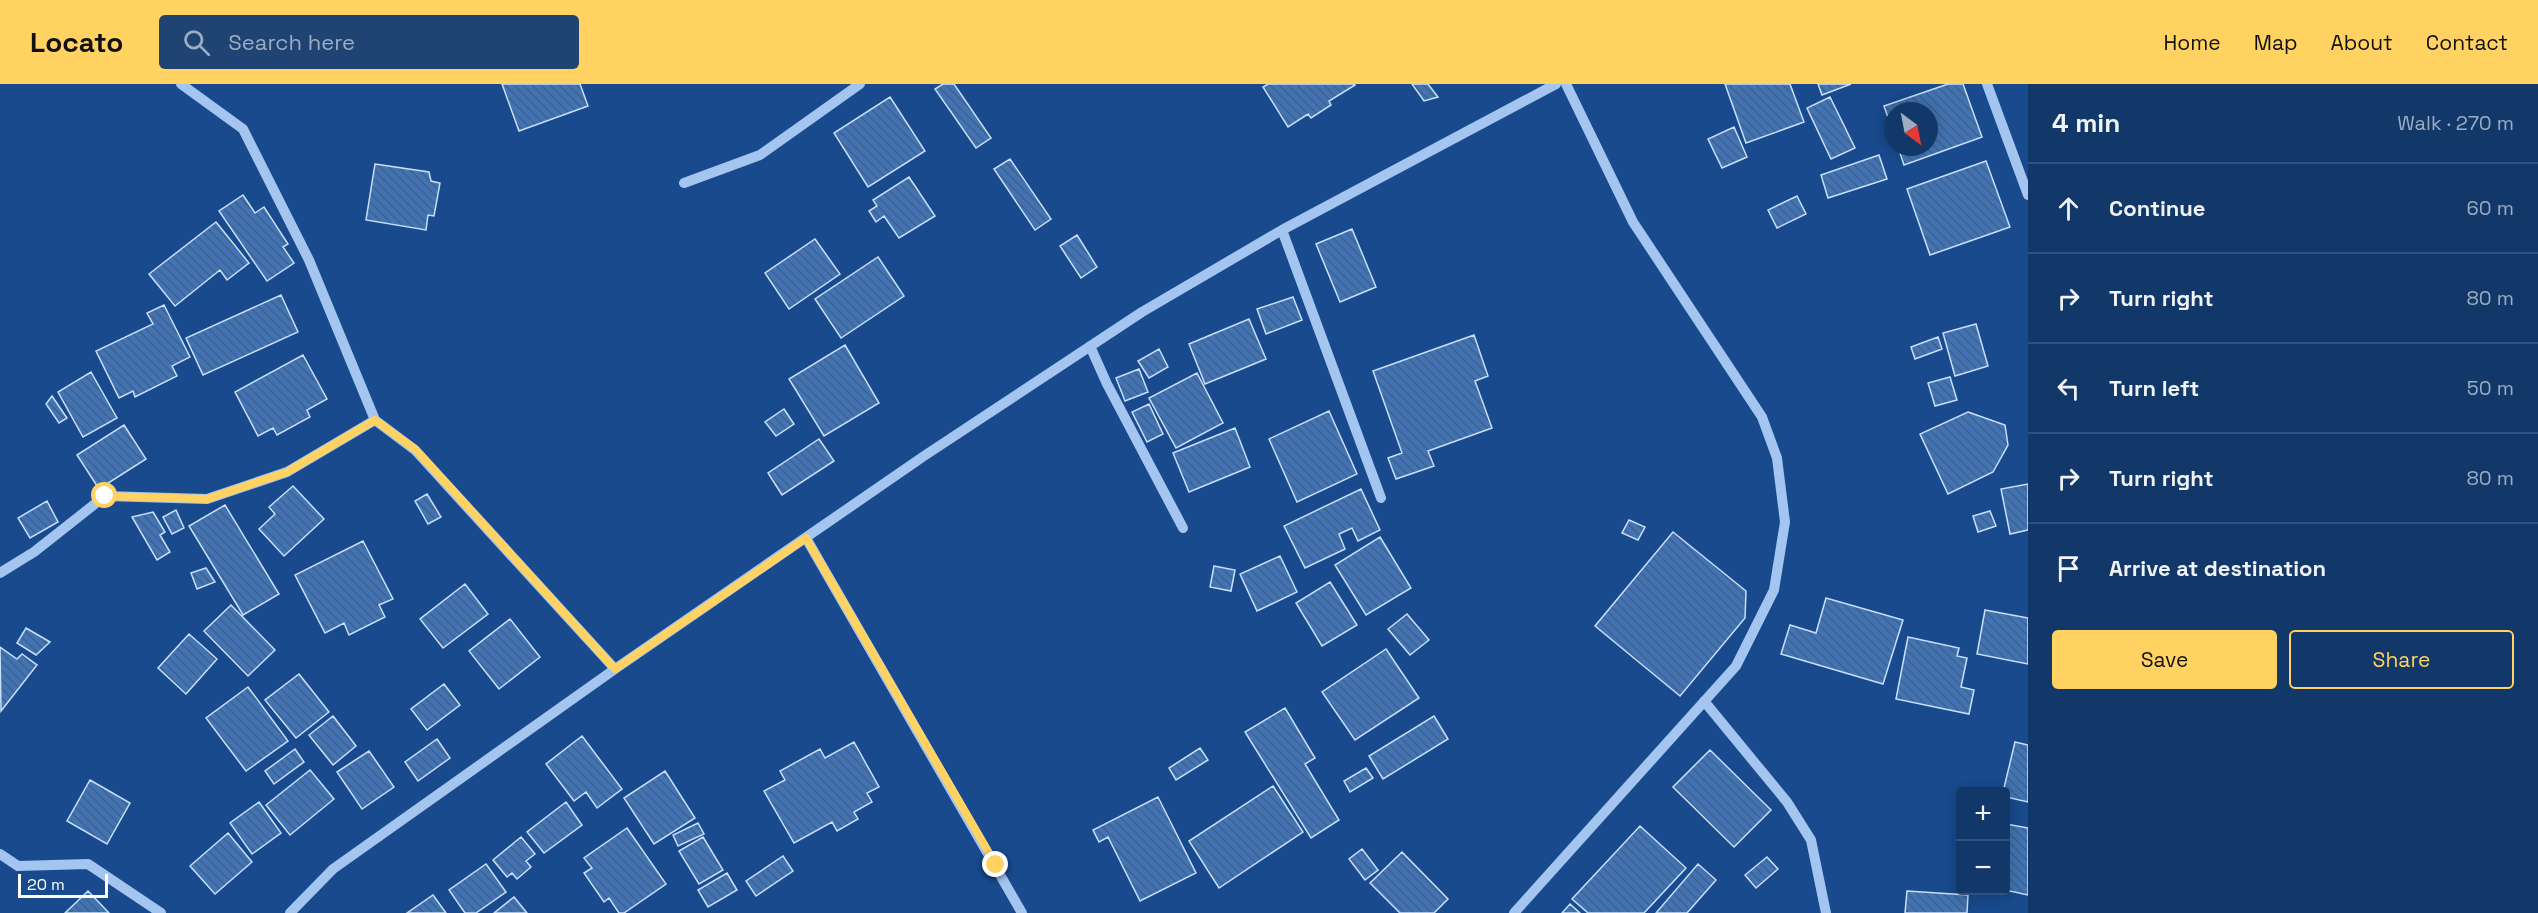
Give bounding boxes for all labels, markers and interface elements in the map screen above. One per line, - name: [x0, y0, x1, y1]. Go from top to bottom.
- search box: [159, 15, 579, 69]
- text: Locato: [30, 24, 123, 60]
- icon: search: [180, 26, 213, 59]
- text: Search here: [228, 28, 355, 56]
- text: Home: [2163, 29, 2221, 56]
- text: Map: [2254, 29, 2298, 56]
- text: About: [2331, 29, 2393, 56]
- text: Contact: [2426, 29, 2508, 56]
- north arrow: [1884, 102, 1938, 156]
- text: 4 min: [2052, 106, 2120, 140]
- text: Walk · 270 m: [2397, 110, 2514, 136]
- icon: ahead: [2052, 192, 2085, 225]
- text: Continue: [2109, 194, 2205, 222]
- text: 60 m: [2467, 195, 2514, 221]
- icon: right: [2052, 282, 2085, 315]
- text: Turn right: [2109, 284, 2214, 312]
- text: 80 m: [2466, 285, 2514, 311]
- icon: left: [2052, 372, 2085, 405]
- text: Turn left: [2109, 374, 2199, 402]
- text: 50 m: [2467, 375, 2514, 401]
- icon: right: [2052, 462, 2085, 495]
- text: Turn right: [2109, 464, 2214, 492]
- text: 80 m: [2466, 465, 2514, 491]
- route start: [91, 482, 117, 508]
- icon: arrive: [2052, 552, 2085, 585]
- text: Arrive at destination: [2109, 554, 2326, 582]
- button: Save: [2052, 630, 2277, 689]
- button: Share: [2289, 630, 2514, 689]
- map controls: [1956, 787, 2010, 895]
- button: +: [1956, 787, 2010, 841]
- button: −: [1956, 841, 2010, 895]
- route end: [982, 851, 1008, 877]
- scale bar: [18, 871, 108, 898]
- text: 20 m: [27, 874, 65, 895]

